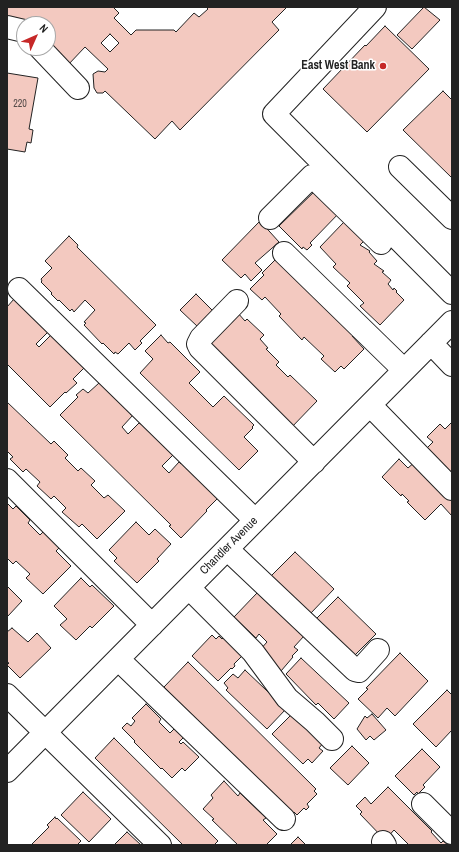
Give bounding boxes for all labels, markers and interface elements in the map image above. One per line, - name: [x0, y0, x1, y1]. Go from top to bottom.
- north arrow: [16, 16, 56, 56]
- text: N: [37, 21, 51, 35]
- place label: East West Bank: [301, 59, 375, 73]
- marker: East West Bank: [378, 61, 388, 71]
- house number: 220: [13, 98, 27, 110]
- street label: Chandler Avenue: [197, 514, 261, 578]

